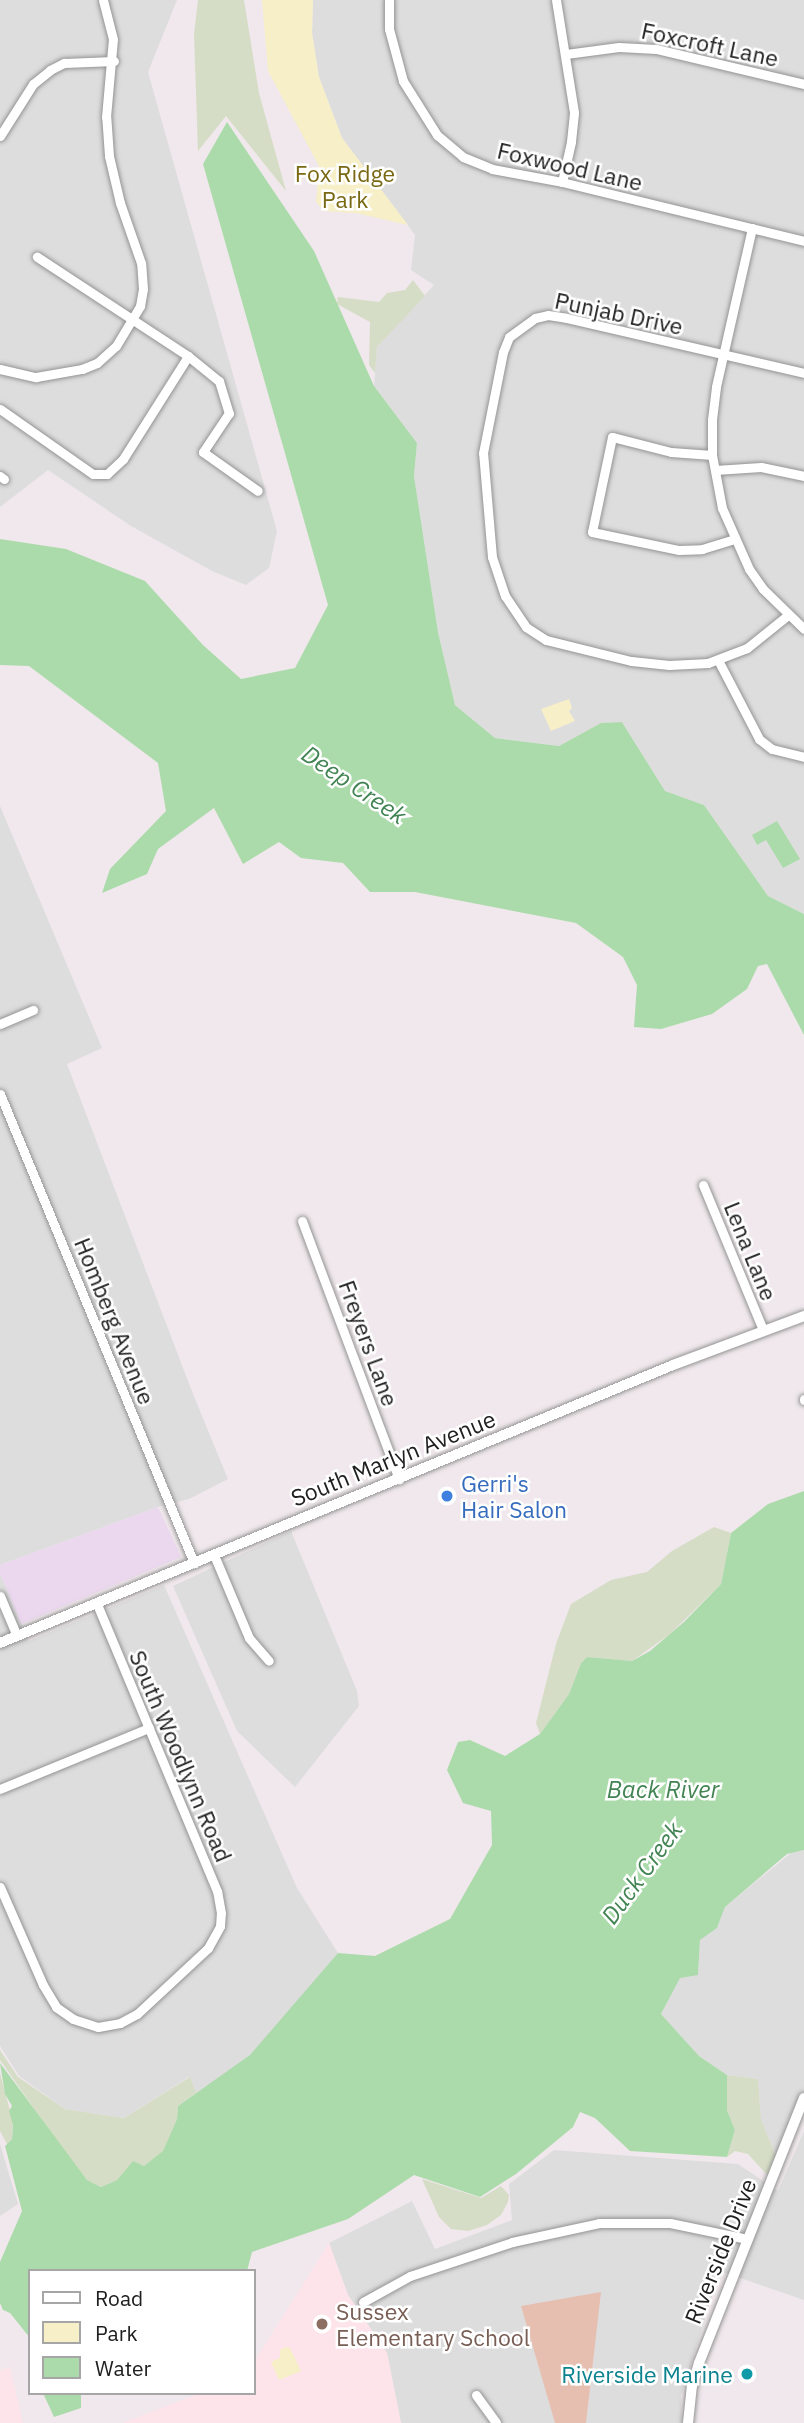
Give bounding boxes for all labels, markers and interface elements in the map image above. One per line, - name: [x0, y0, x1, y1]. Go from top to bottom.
- street label: Foxcroft Lane: [639, 16, 781, 72]
- street label: Foxwood Lane: [495, 136, 645, 196]
- park label: Fox Ridge Park: [295, 159, 395, 213]
- street label: Punjab Drive: [552, 286, 686, 340]
- water label: Deep Creek: [296, 740, 412, 830]
- street label: Lena Lane: [719, 1198, 783, 1304]
- street label: Homberg Avenue: [69, 1234, 161, 1408]
- street label: Freyers Lane: [333, 1276, 405, 1410]
- street label: South Marlyn Avenue: [287, 1404, 499, 1512]
- place label: Gerri's Hair Salon: [461, 1469, 567, 1523]
- marker: Gerri's Hair Salon: [439, 1488, 455, 1504]
- street label: South Woodlynn Road: [124, 1646, 238, 1866]
- water label: Back River: [607, 1776, 719, 1804]
- water label: Duck Creek: [595, 1816, 689, 1930]
- street label: Riverside Drive: [678, 2174, 762, 2328]
- legend: [28, 2269, 256, 2395]
- text: Road: [95, 2284, 143, 2312]
- place label: Sussex Elementary School: [336, 2297, 530, 2351]
- marker: Sussex Elementary School: [314, 2316, 330, 2332]
- text: Park: [95, 2319, 138, 2347]
- text: Water: [95, 2354, 151, 2382]
- place label: Riverside Marine: [561, 2360, 733, 2388]
- marker: Riverside Marine: [739, 2366, 755, 2382]

